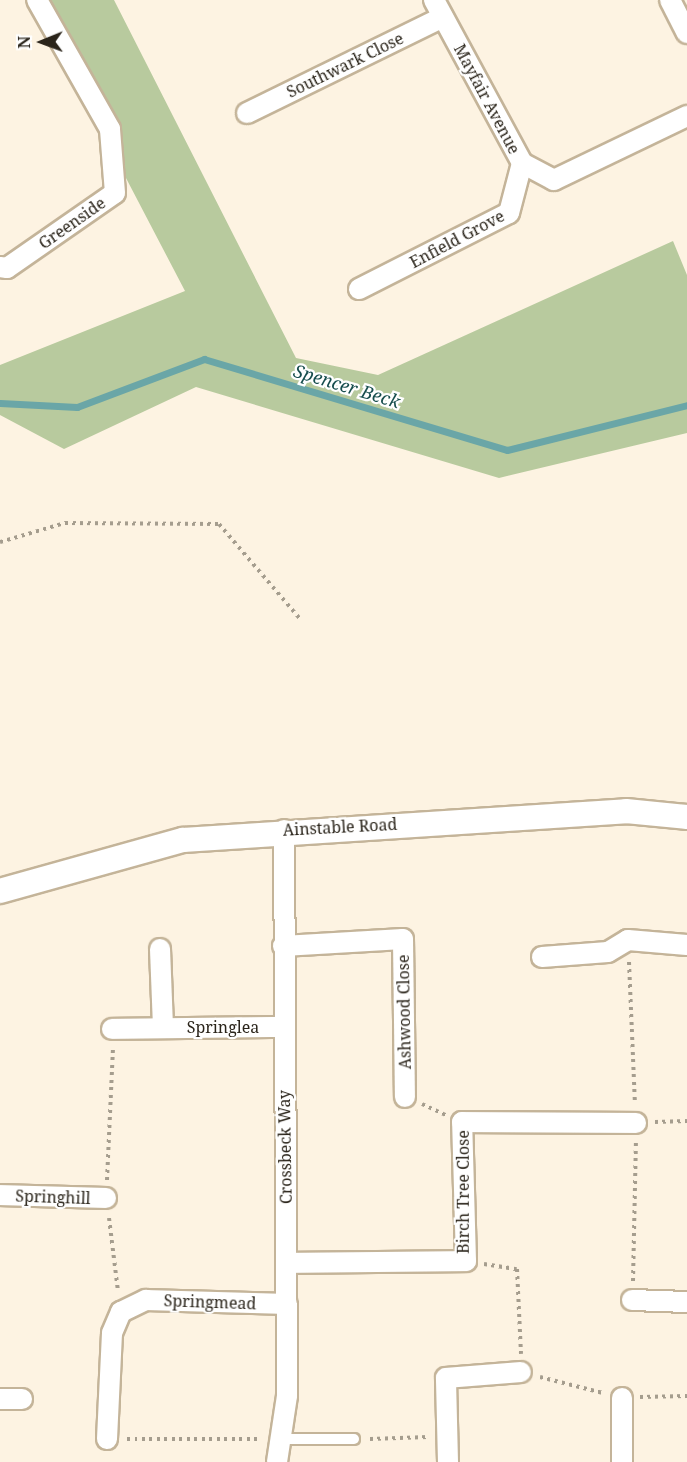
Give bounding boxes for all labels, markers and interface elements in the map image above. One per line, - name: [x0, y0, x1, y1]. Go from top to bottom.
- north arrow: [12, 12, 72, 72]
- street label: Southwark Close: [283, 28, 407, 102]
- text: N: [13, 36, 35, 49]
- street label: Mayfair Avenue: [450, 41, 524, 157]
- street label: Greenside: [35, 193, 109, 253]
- street label: Enfield Grove: [406, 206, 508, 272]
- water label: Spencer Beck: [291, 360, 403, 412]
- street label: Ainstable Road: [282, 814, 398, 840]
- street label: Ashwood Close: [393, 954, 415, 1070]
- street label: Springlea: [187, 1017, 259, 1037]
- street label: Crossbeck Way: [274, 1090, 296, 1204]
- street label: Birch Tree Close: [453, 1130, 473, 1254]
- street label: Springhill: [15, 1186, 91, 1208]
- street label: Springmead: [163, 1291, 257, 1313]

